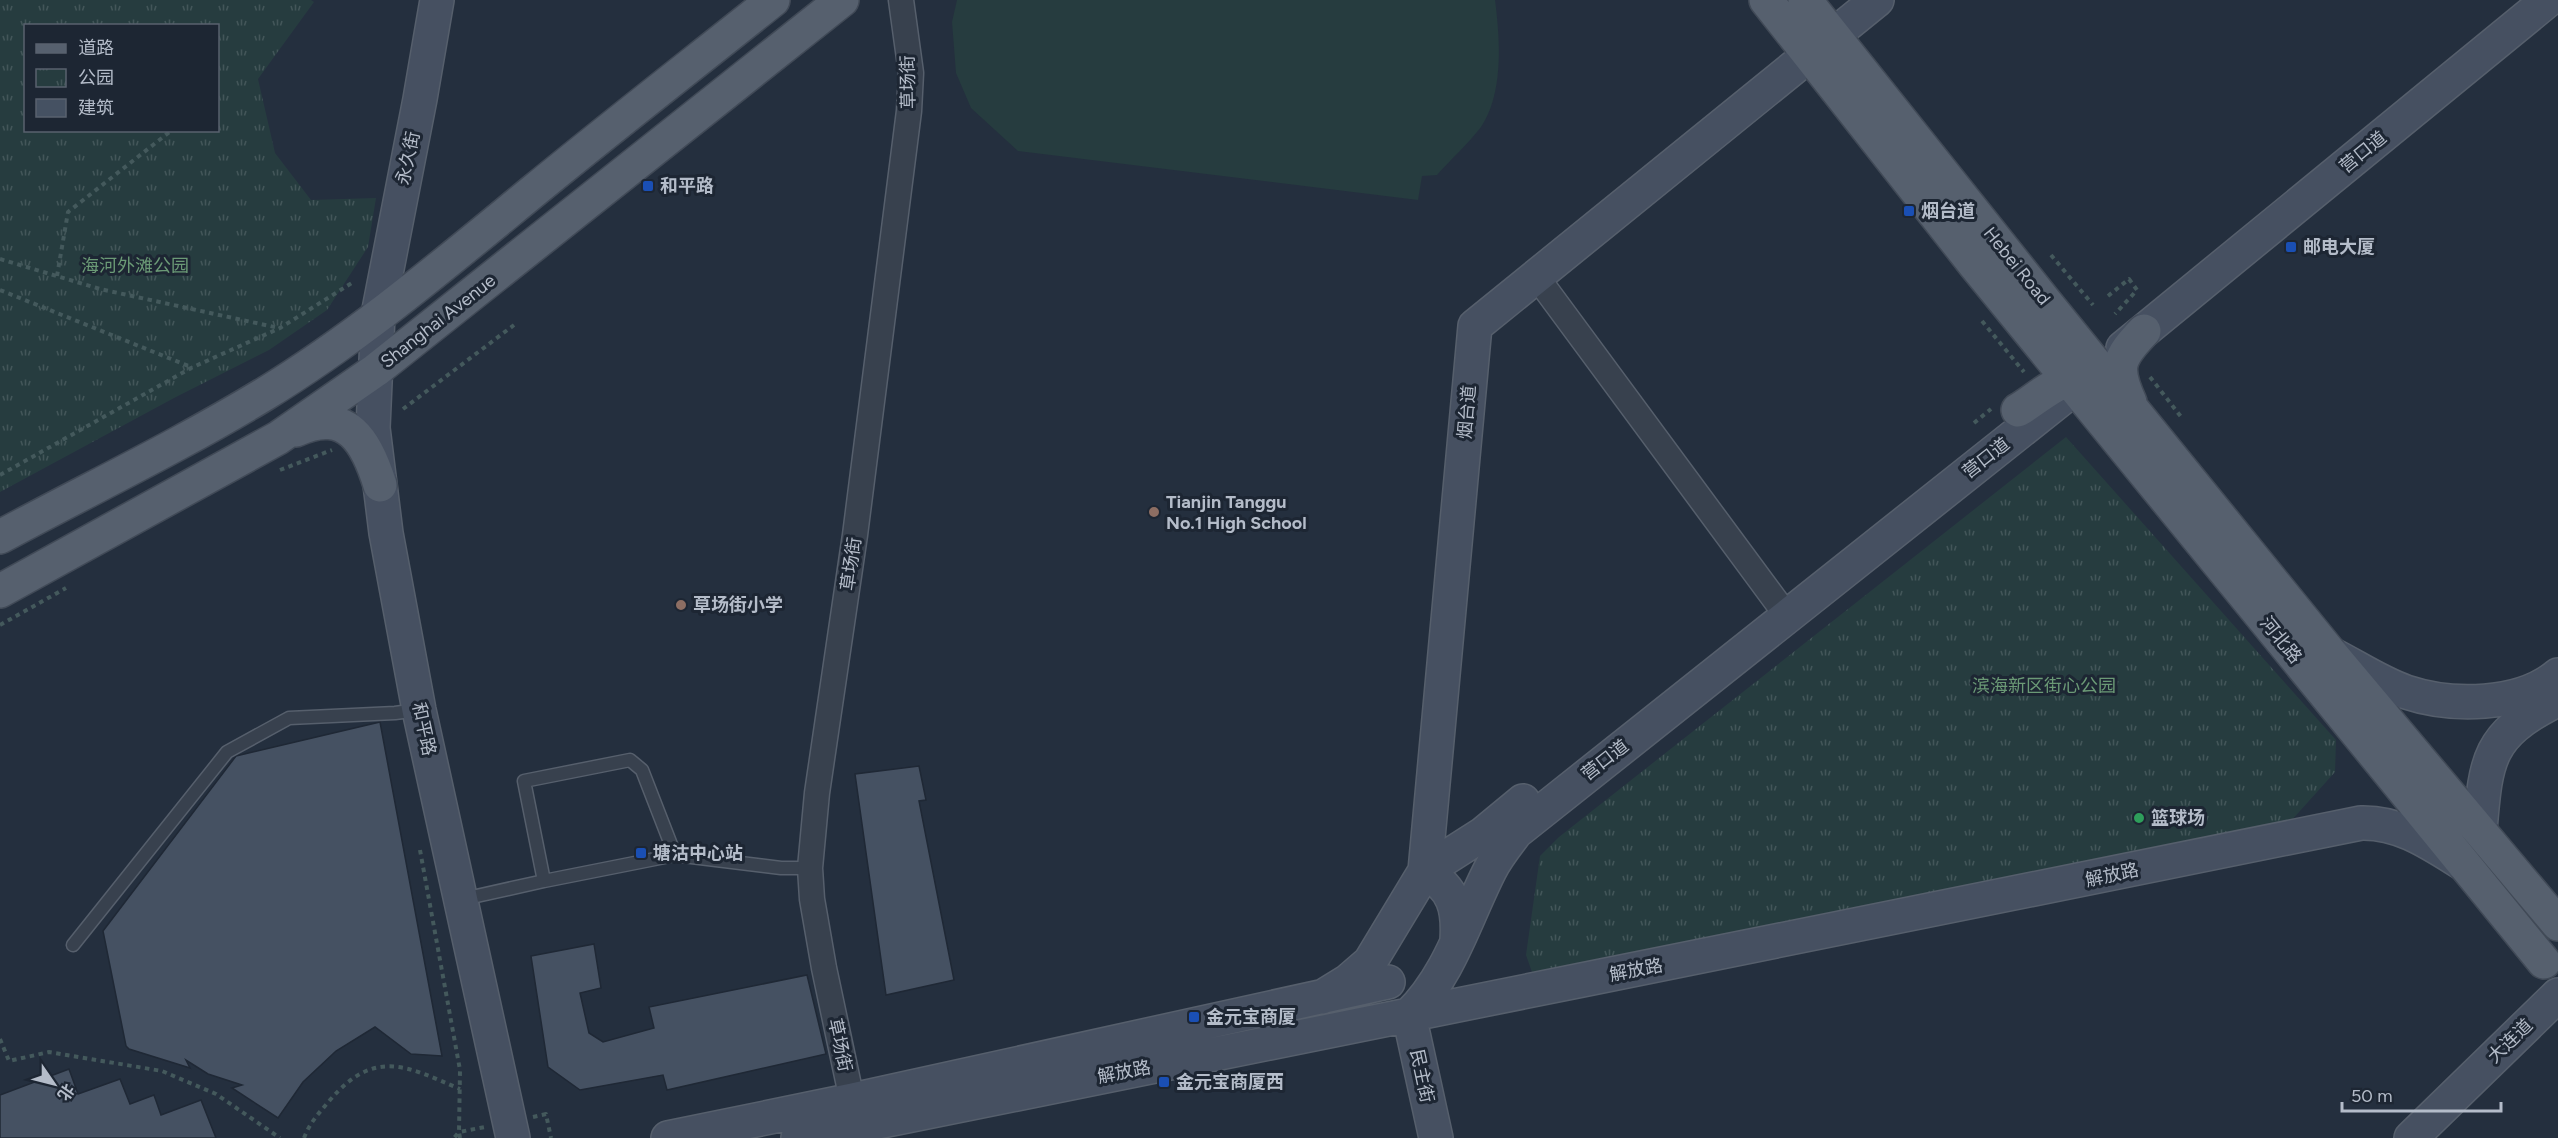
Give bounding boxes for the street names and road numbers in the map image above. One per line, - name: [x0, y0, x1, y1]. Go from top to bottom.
- street label: 草场街: [897, 55, 919, 109]
- street label: 营口道: [2335, 126, 2391, 178]
- street label: 永久街: [392, 129, 424, 187]
- street label: Hebei Road: [1979, 223, 2055, 309]
- street label: Shanghai Avenue: [376, 269, 500, 373]
- street label: 烟台道: [1454, 384, 1480, 440]
- street label: 营口道: [1958, 433, 2014, 483]
- street label: 草场街: [836, 536, 866, 592]
- street label: 河北路: [2255, 612, 2307, 668]
- street label: 和平路: [408, 700, 440, 758]
- street label: 营口道: [1577, 735, 1633, 785]
- street label: 解放路: [2083, 859, 2141, 891]
- street label: 解放路: [1607, 954, 1665, 986]
- street label: 大连道: [2483, 1014, 2537, 1068]
- street label: 草场街: [824, 1016, 856, 1074]
- street label: 民主街: [1406, 1047, 1438, 1105]
- street label: 解放路: [1095, 1056, 1153, 1088]

